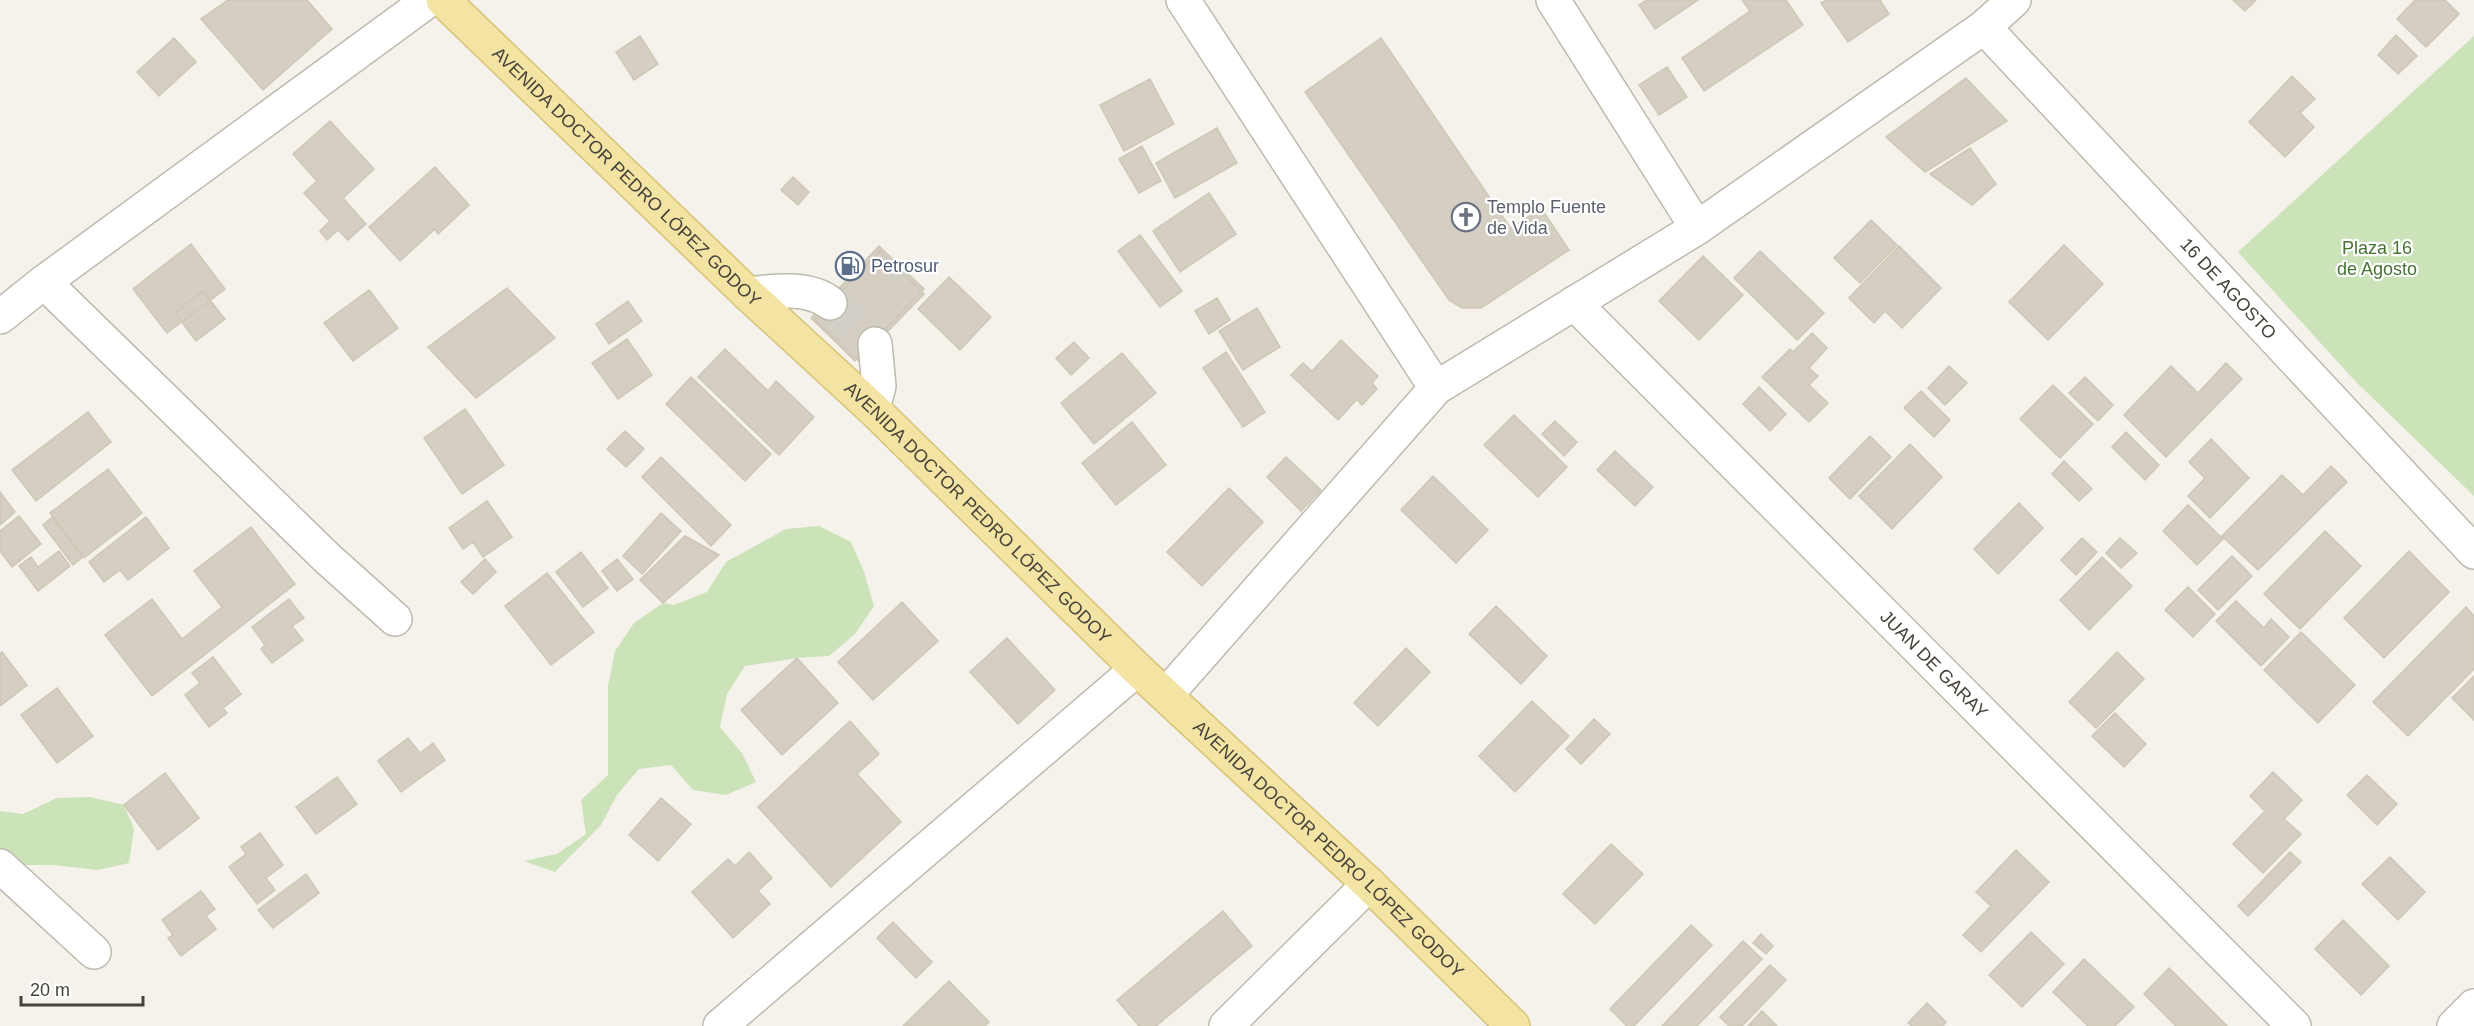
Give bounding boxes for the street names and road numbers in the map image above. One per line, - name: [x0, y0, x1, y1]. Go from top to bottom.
- street label: AVENIDA DOCTOR PEDRO LÓPEZ GODOY: [488, 43, 765, 311]
- street label: 16 DE AGOSTO: [2176, 234, 2280, 343]
- street label: AVENIDA DOCTOR PEDRO LÓPEZ GODOY: [841, 378, 1115, 648]
- street label: JUAN DE GARAY: [1876, 606, 1992, 722]
- street label: AVENIDA DOCTOR PEDRO LÓPEZ GODOY: [1189, 716, 1468, 982]

